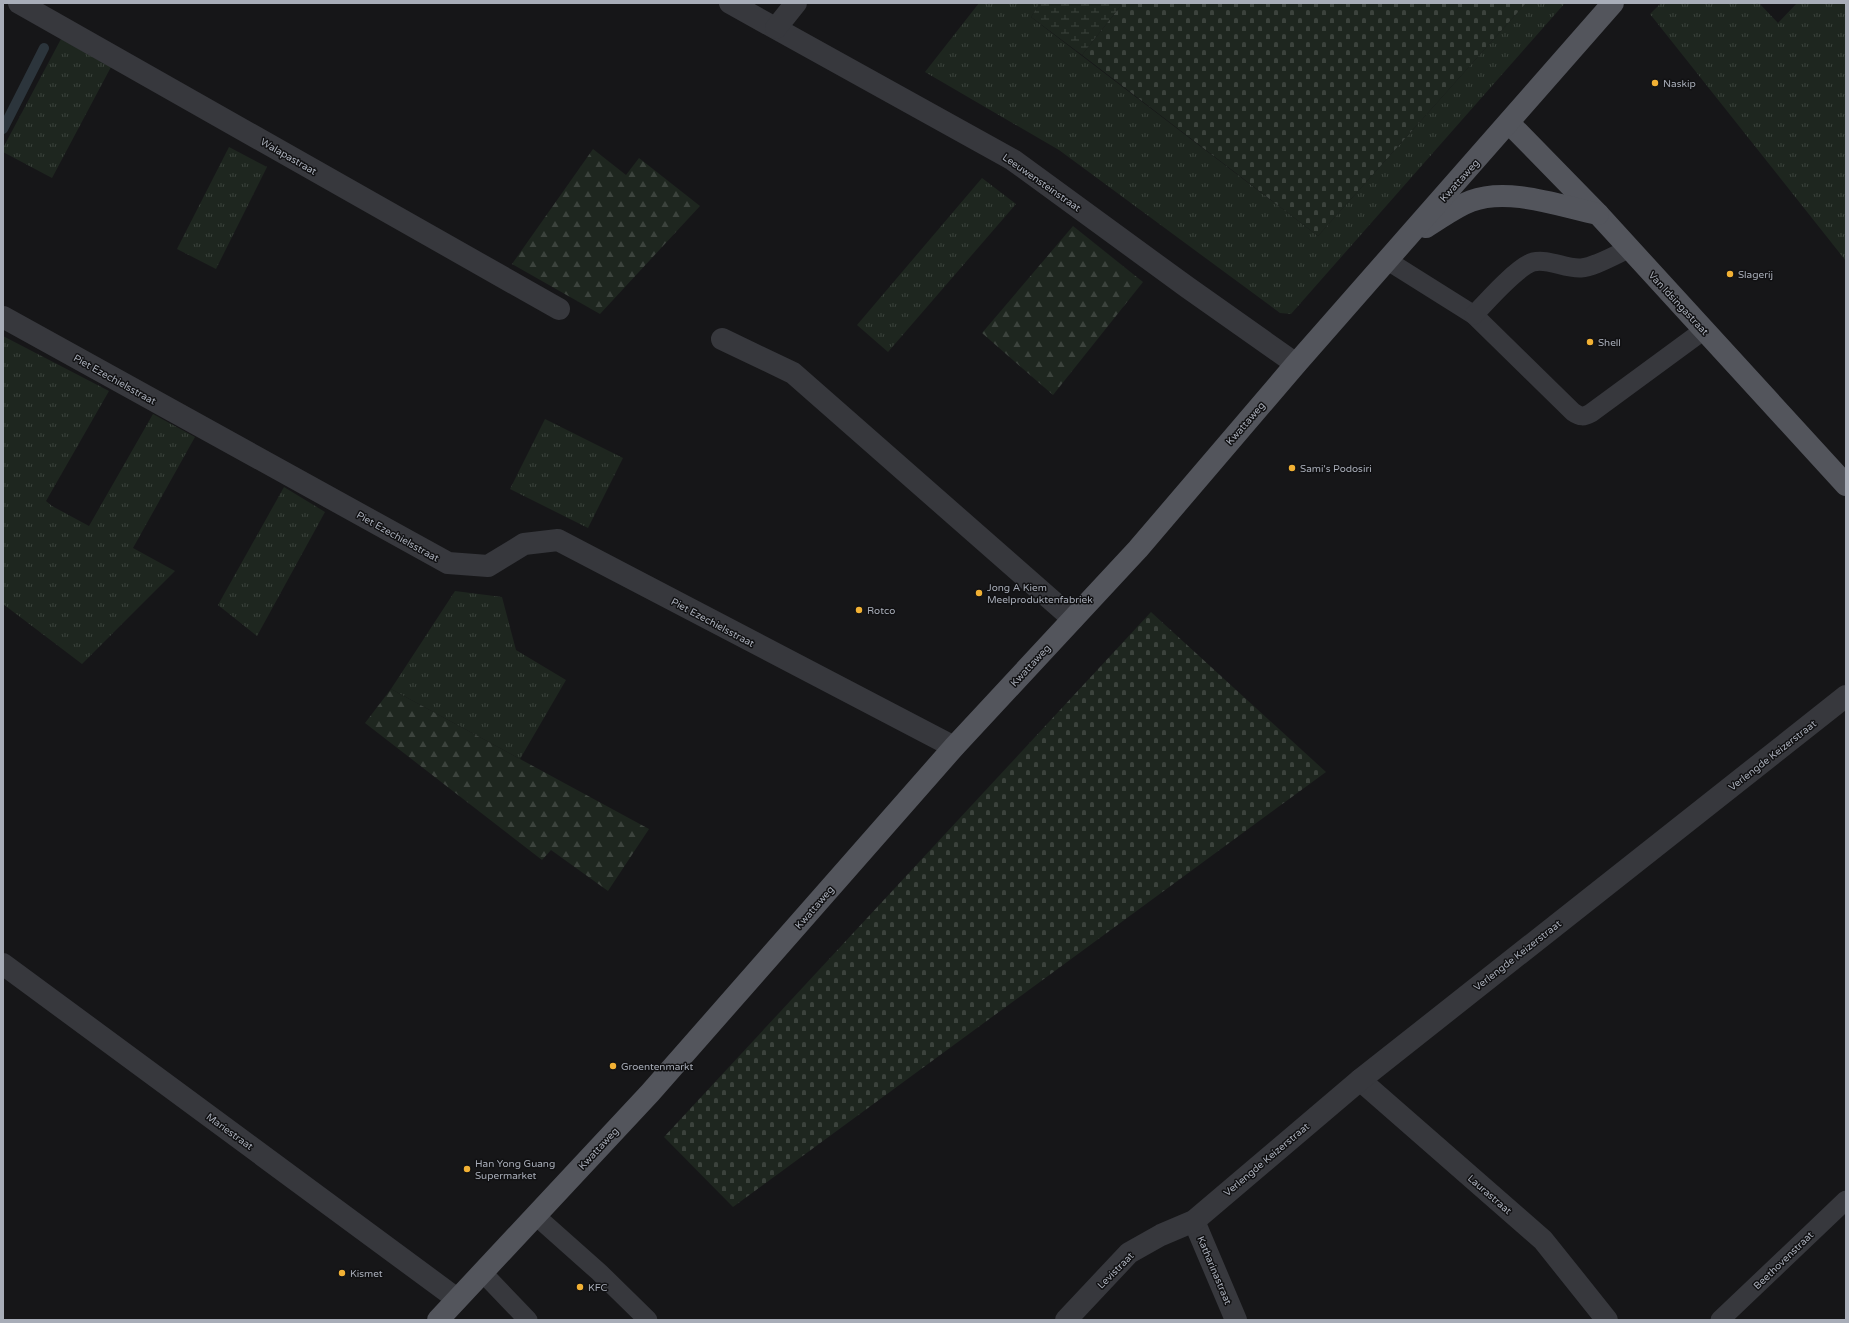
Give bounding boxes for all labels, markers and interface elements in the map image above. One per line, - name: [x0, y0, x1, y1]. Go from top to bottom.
- marker: Naskip: [1650, 78, 1660, 88]
- place label: Naskip: [1663, 78, 1696, 90]
- street label: Walapastraat: [258, 136, 319, 178]
- street label: Leeuwensteinstraat: [1000, 151, 1083, 214]
- street label: Kwattaweg: [1438, 157, 1482, 204]
- street label: Van Idsingastraat: [1646, 269, 1711, 338]
- marker: Slagerij: [1725, 269, 1735, 279]
- place label: Slagerij: [1738, 269, 1773, 281]
- marker: Shell: [1585, 337, 1595, 347]
- place label: Shell: [1598, 337, 1621, 349]
- street label: Piet Ezechielsstraat: [71, 352, 158, 408]
- street label: Kwattaweg: [1224, 400, 1268, 448]
- marker: Sami's Podosiri: [1287, 463, 1297, 473]
- place label: Sami's Podosiri: [1300, 463, 1372, 475]
- street label: Piet Ezechielsstraat: [354, 509, 441, 565]
- place label: Jong A Kiem Meelproduktenfabriek: [987, 582, 1093, 606]
- marker: Jong A Kiem Meelproduktenfabriek: [974, 588, 984, 598]
- street label: Piet Ezechielsstraat: [669, 596, 756, 650]
- marker: Rotco: [854, 605, 864, 615]
- place label: Rotco: [867, 605, 895, 617]
- street label: Kwattaweg: [1008, 642, 1053, 689]
- street label: Verlengde Keizerstraat: [1726, 718, 1819, 794]
- street label: Kwattaweg: [793, 884, 837, 932]
- street label: Verlengde Keizerstraat: [1471, 918, 1564, 994]
- marker: Groentenmarkt: [608, 1061, 618, 1071]
- place label: Groentenmarkt: [621, 1061, 694, 1073]
- street label: Mariestraat: [204, 1111, 255, 1153]
- street label: Verlengde Keizerstraat: [1222, 1120, 1312, 1199]
- street label: Kwattaweg: [576, 1125, 621, 1172]
- place label: Han Yong Guang Supermarket: [475, 1158, 555, 1182]
- marker: Han Yong Guang Supermarket: [462, 1164, 472, 1174]
- street label: Laurastraat: [1465, 1172, 1514, 1217]
- street label: Beethovenstraat: [1751, 1229, 1816, 1292]
- street label: Katharinastraat: [1194, 1234, 1234, 1307]
- street label: Levistraat: [1095, 1250, 1137, 1291]
- marker: Kismet: [337, 1268, 347, 1278]
- place label: Kismet: [350, 1268, 383, 1280]
- marker: KFC: [575, 1282, 585, 1292]
- place label: KFC: [588, 1282, 608, 1294]

